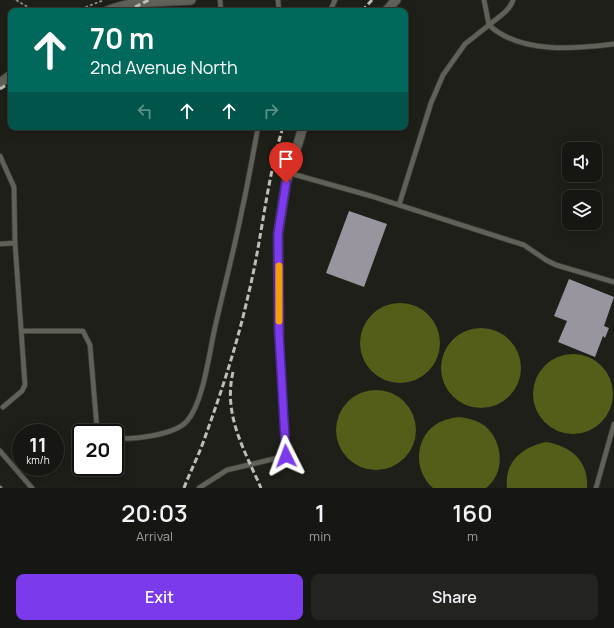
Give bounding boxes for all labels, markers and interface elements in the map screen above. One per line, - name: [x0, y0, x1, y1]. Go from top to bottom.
- text: 70 m: [90, 19, 154, 57]
- icon: ahead: [24, 24, 76, 76]
- text: 2nd Avenue North: [90, 55, 238, 79]
- icon: left: [134, 100, 156, 122]
- icon: ahead: [176, 100, 198, 122]
- icon: ahead: [218, 100, 240, 122]
- icon: right: [260, 100, 282, 122]
- pin: [269, 142, 303, 183]
- map controls: [562, 142, 602, 230]
- button: sound: [562, 142, 602, 182]
- icon: arrive: [275, 148, 297, 170]
- button: layers: [562, 190, 602, 230]
- speed limit sign: 20: [72, 424, 124, 476]
- text: 11: [29, 431, 47, 458]
- position arrow: [265, 435, 307, 477]
- text: km/h: [26, 453, 50, 467]
- text: 20:03: [121, 496, 188, 529]
- text: 1: [315, 496, 325, 529]
- text: 160: [452, 496, 493, 529]
- text: Arrival: [136, 527, 173, 545]
- text: min: [309, 527, 331, 545]
- text: m: [467, 527, 478, 545]
- button: Exit: [16, 574, 303, 620]
- button: Share: [311, 574, 598, 620]

